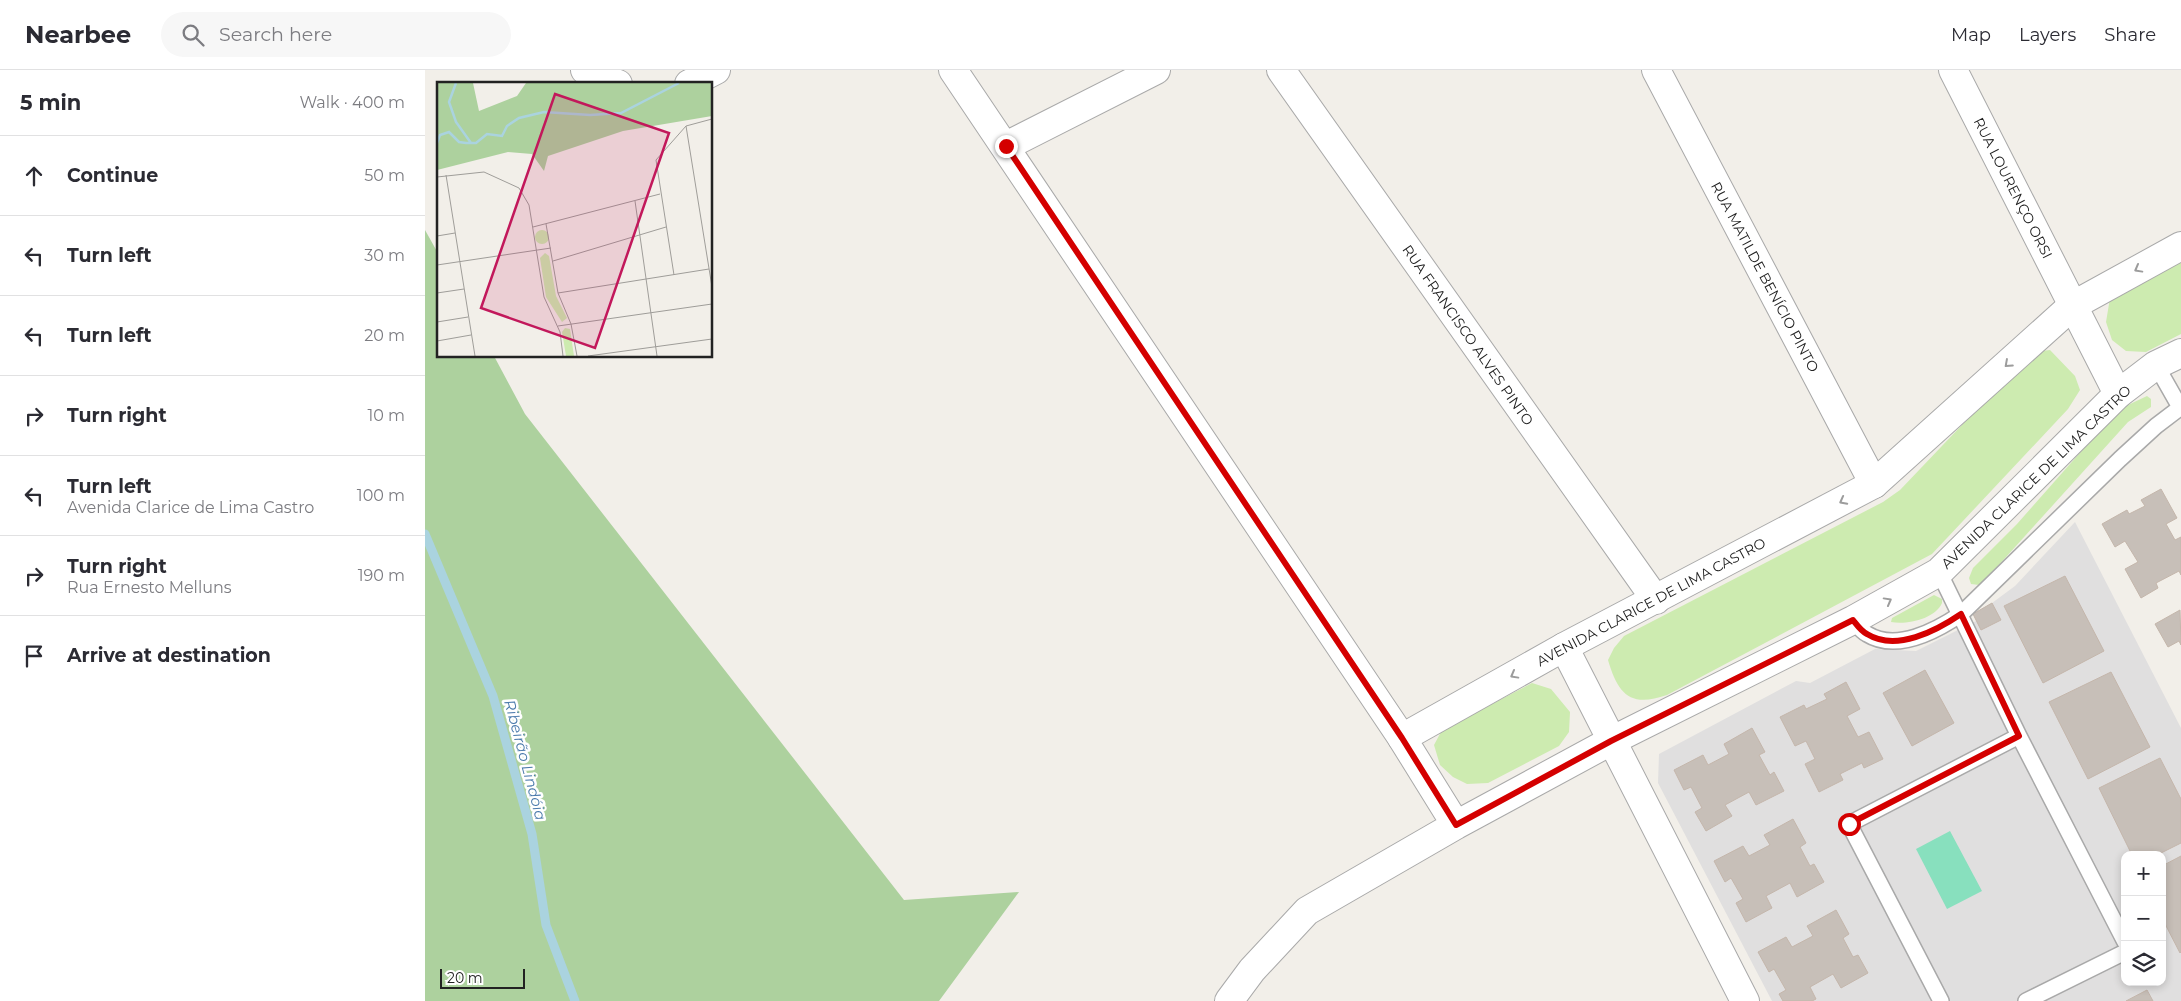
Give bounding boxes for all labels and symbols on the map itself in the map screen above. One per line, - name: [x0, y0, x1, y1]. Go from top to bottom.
- inset map: [437, 82, 713, 358]
- street label: RUA LOURENÇO ORSI: [1970, 114, 2056, 262]
- route end: [995, 135, 1018, 158]
- street label: RUA MATILDE BENÍCIO PINTO: [1707, 179, 1823, 375]
- street label: RUA FRANCISCO ALVES PINTO: [1398, 241, 1538, 429]
- one-way arrow: [2135, 263, 2144, 273]
- one-way arrow: [2004, 358, 2013, 367]
- street label: AVENIDA CLARICE DE LIMA CASTRO: [1937, 381, 2135, 573]
- one-way arrow: [1839, 494, 1848, 504]
- street label: AVENIDA CLARICE DE LIMA CASTRO: [1533, 534, 1769, 670]
- one-way arrow: [1883, 597, 1892, 607]
- one-way arrow: [1510, 669, 1519, 679]
- water label: Ribeirão Lindóia: [500, 697, 551, 822]
- route start: [1838, 813, 1861, 836]
- scale bar: [440, 966, 525, 989]

